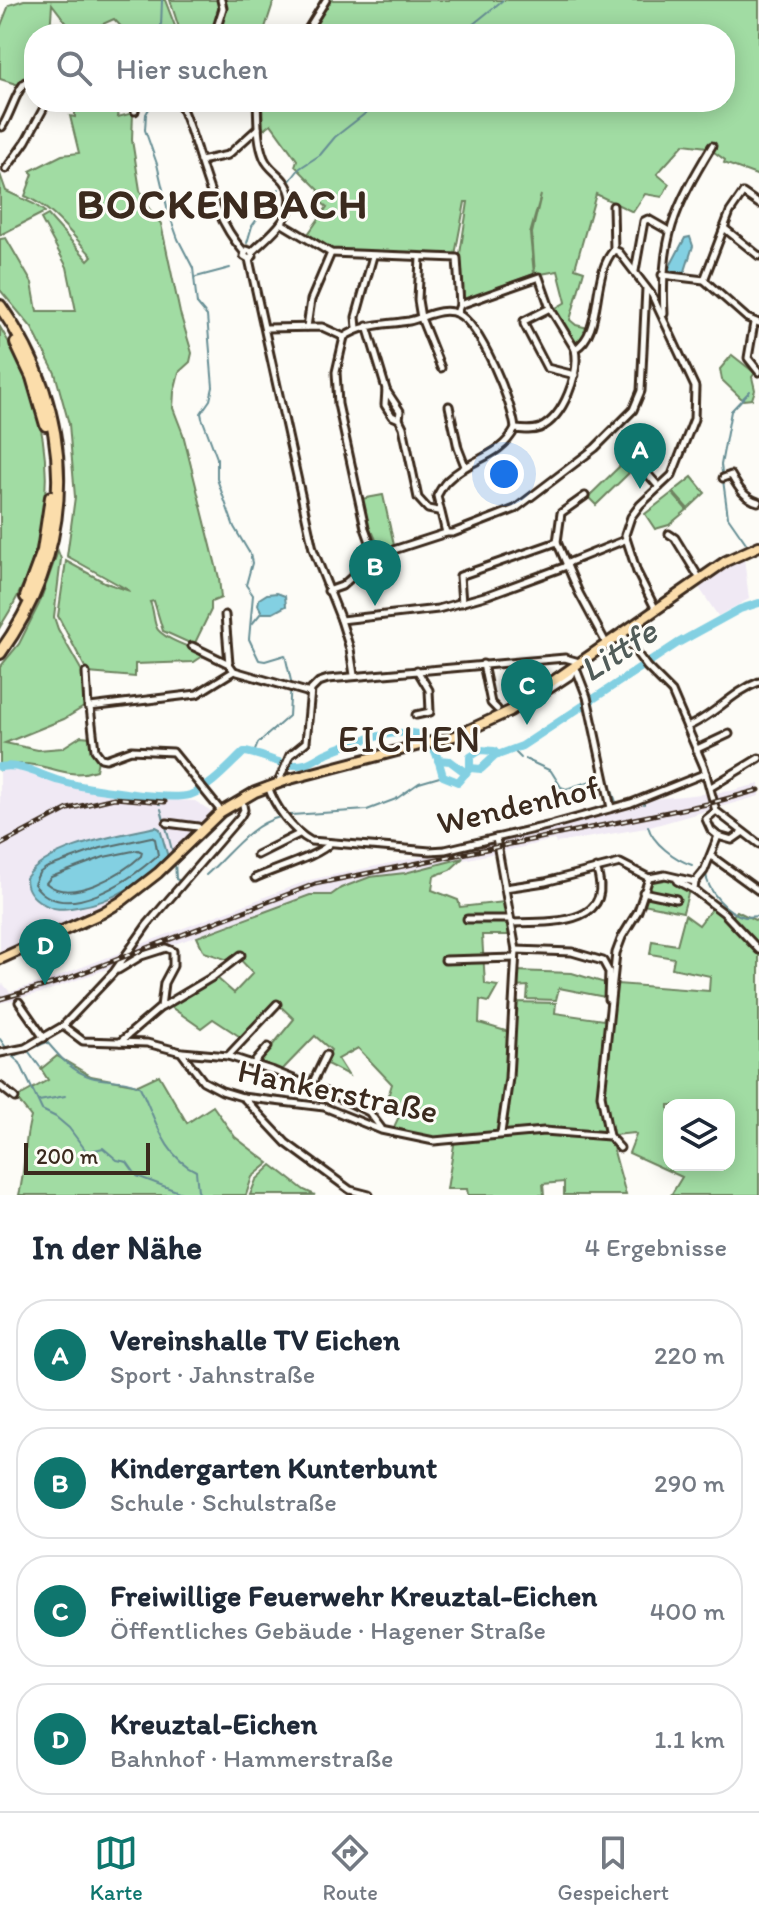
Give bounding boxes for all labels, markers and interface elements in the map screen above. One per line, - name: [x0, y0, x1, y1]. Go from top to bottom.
- search box: [24, 24, 735, 112]
- icon: search: [52, 46, 96, 90]
- text: Hier suchen: [116, 50, 268, 87]
- district label: BOCKENBACH: [77, 178, 369, 229]
- pin: A: [614, 423, 666, 489]
- your location: [484, 454, 524, 494]
- pin: B: [349, 540, 401, 606]
- water label: Littfe: [571, 608, 666, 691]
- pin: C: [501, 659, 553, 725]
- district label: EICHEN: [338, 716, 482, 762]
- street label: Wendenhof: [433, 766, 603, 844]
- pin: D: [19, 919, 71, 985]
- street label: Hankerstraße: [234, 1050, 442, 1132]
- map controls: [663, 1099, 735, 1171]
- button: layers: [663, 1099, 735, 1171]
- scale bar: [24, 1139, 150, 1175]
- text: 200 m: [36, 1143, 98, 1170]
- text: In der Nähe: [32, 1227, 202, 1268]
- text: 4 Ergebnisse: [585, 1231, 727, 1263]
- text: Vereinshalle TV Eichen: [110, 1321, 400, 1358]
- text: A: [52, 1339, 68, 1371]
- text: 220 m: [654, 1339, 725, 1371]
- text: Sport · Jahnstraße: [110, 1358, 315, 1390]
- text: Kindergarten Kunterbunt: [110, 1449, 437, 1486]
- text: B: [52, 1467, 68, 1499]
- text: 290 m: [654, 1467, 725, 1499]
- text: Schule · Schulstraße: [110, 1486, 337, 1518]
- text: Freiwillige Feuerwehr Kreuztal-Eichen: [110, 1577, 597, 1614]
- text: C: [52, 1595, 68, 1627]
- text: 400 m: [650, 1595, 725, 1627]
- text: Öffentliches Gebäude · Hagener Straße: [110, 1614, 546, 1646]
- text: Kreuztal-Eichen: [110, 1705, 318, 1742]
- text: D: [51, 1723, 69, 1755]
- text: 1.1 km: [654, 1723, 725, 1755]
- text: Bahnhof · Hammerstraße: [110, 1742, 393, 1774]
- tab: Karte: [90, 1831, 143, 1906]
- tab: Route: [323, 1831, 378, 1906]
- tab: Gespeichert: [558, 1831, 669, 1906]

